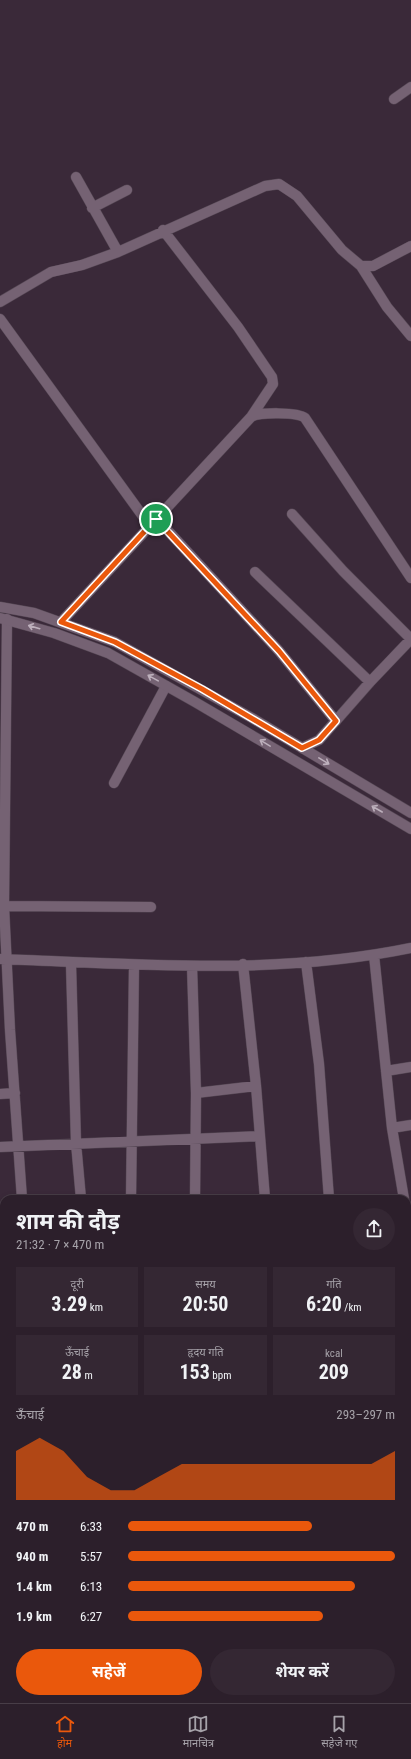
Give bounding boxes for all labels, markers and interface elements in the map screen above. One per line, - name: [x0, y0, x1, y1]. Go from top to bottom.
- pin: [139, 502, 173, 536]
- icon: arrive: [145, 508, 167, 530]
- one-way arrow: [27, 623, 40, 630]
- one-way arrow: [147, 674, 159, 681]
- one-way arrow: [259, 739, 271, 747]
- one-way arrow: [318, 758, 330, 766]
- one-way arrow: [371, 805, 383, 813]
- button: share: [353, 1208, 395, 1250]
- text: शाम की दौड़: [16, 1209, 120, 1234]
- text: 21:32 · 7 × 470 m: [16, 1237, 104, 1252]
- text: दूरी: [71, 1278, 84, 1291]
- text: समय: [195, 1278, 216, 1291]
- text: गति: [326, 1278, 341, 1291]
- text: 3.29: [51, 1292, 87, 1316]
- text: 20:50: [183, 1292, 228, 1316]
- text: 6:20: [306, 1292, 342, 1316]
- text: km: [87, 1301, 103, 1314]
- text: /km: [342, 1301, 362, 1314]
- text: ऊँचाई: [65, 1346, 89, 1359]
- text: हृदय गति: [187, 1346, 224, 1359]
- text: kcal: [325, 1347, 343, 1360]
- text: 28: [62, 1360, 82, 1384]
- text: 153: [180, 1360, 210, 1384]
- text: 209: [319, 1360, 349, 1384]
- text: m: [82, 1369, 93, 1382]
- text: bpm: [210, 1369, 231, 1382]
- text: ऊँचाई: [16, 1407, 44, 1422]
- text: 293–297 m: [336, 1407, 395, 1422]
- text: 470 m: [16, 1519, 48, 1534]
- text: 6:33: [80, 1519, 102, 1534]
- text: 940 m: [16, 1549, 48, 1564]
- text: 5:57: [80, 1549, 102, 1564]
- text: 1.4 km: [16, 1579, 52, 1594]
- text: 6:13: [80, 1579, 102, 1594]
- text: 1.9 km: [16, 1609, 52, 1624]
- text: 6:27: [80, 1609, 102, 1624]
- button: सहेजें: [16, 1649, 202, 1695]
- button: शेयर करें: [210, 1649, 395, 1695]
- tab: होम: [54, 1713, 76, 1751]
- tab: मानचित्र: [183, 1713, 214, 1751]
- tab: सहेजे गए: [321, 1713, 357, 1751]

